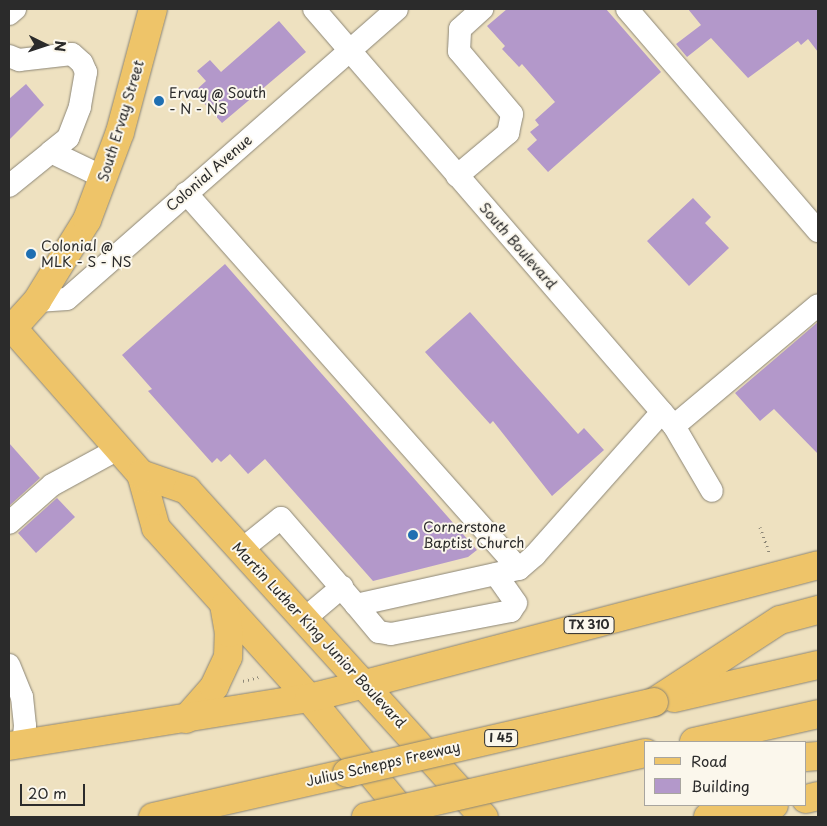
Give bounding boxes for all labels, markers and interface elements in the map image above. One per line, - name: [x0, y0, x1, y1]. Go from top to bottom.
- north arrow: [20, 20, 70, 70]
- text: N: [50, 40, 71, 52]
- street label: South Ervay Street: [94, 58, 148, 184]
- place label: Ervay @ South - N - NS: [169, 85, 267, 118]
- marker: Ervay @ South - N - NS: [153, 95, 165, 107]
- street label: Colonial Avenue: [163, 131, 255, 215]
- street label: South Boulevard: [476, 199, 560, 293]
- place label: Colonial @ MLK - S - NS: [41, 238, 132, 270]
- marker: Colonial @ MLK - S - NS: [25, 248, 37, 260]
- place label: Cornerstone Baptist Church: [423, 519, 525, 552]
- marker: Cornerstone Baptist Church: [407, 529, 419, 541]
- street label: Martin Luther King Junior Boulevard: [229, 539, 409, 731]
- road number: TX 310: [563, 616, 615, 634]
- road number: I 45: [484, 728, 518, 748]
- street label: Julius Schepps Freeway: [304, 738, 462, 790]
- legend: [644, 741, 807, 806]
- text: Road: [691, 749, 727, 772]
- scale bar: [22, 774, 88, 806]
- text: Building: [691, 774, 750, 797]
- text: 20 m: [28, 781, 67, 804]

